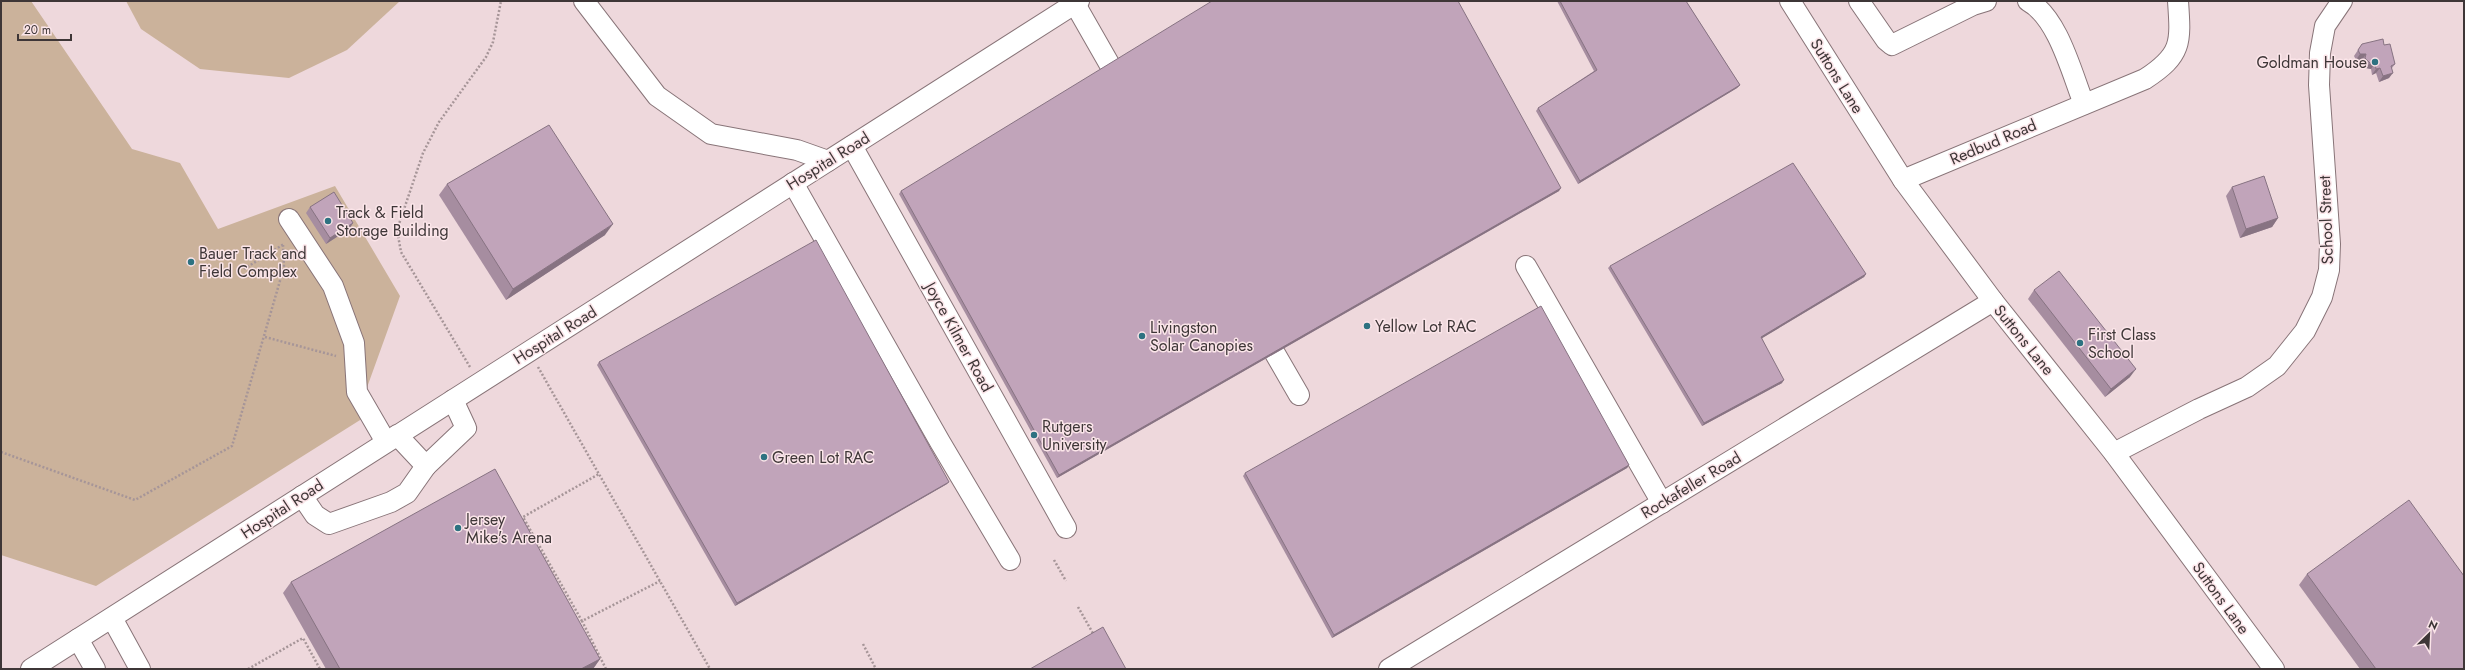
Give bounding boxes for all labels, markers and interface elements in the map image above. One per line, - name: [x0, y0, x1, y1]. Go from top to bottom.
- scale bar: [18, 16, 71, 42]
- text: 20 m: [24, 21, 51, 39]
- street label: Suttons Lane: [1805, 34, 1869, 118]
- place label: Goldman House: [2256, 51, 2367, 74]
- marker: Goldman House: [2370, 57, 2380, 67]
- street label: Redbud Road: [1946, 113, 2040, 171]
- street label: Hospital Road: [782, 126, 874, 196]
- street label: School Street: [2313, 175, 2339, 265]
- place label: Track & Field Storage Building: [336, 201, 449, 242]
- marker: Track & Field Storage Building: [323, 216, 333, 226]
- place label: Bauer Track and Field Complex: [199, 242, 307, 283]
- marker: Bauer Track and Field Complex: [186, 257, 196, 267]
- street label: Joyce Kilmer Road: [918, 276, 999, 396]
- street label: Hospital Road: [509, 300, 601, 370]
- street label: Suttons Lane: [1988, 300, 2060, 380]
- place label: Yellow Lot RAC: [1375, 315, 1477, 338]
- place label: Livingston Solar Canopies: [1150, 316, 1253, 357]
- marker: Yellow Lot RAC: [1362, 321, 1372, 331]
- place label: First Class School: [2088, 323, 2156, 364]
- marker: Livingston Solar Canopies: [1137, 331, 1147, 341]
- marker: First Class School: [2075, 338, 2085, 348]
- place label: Rutgers University: [1042, 415, 1108, 456]
- marker: Rutgers University: [1029, 430, 1039, 440]
- place label: Green Lot RAC: [772, 446, 874, 469]
- street label: Rockafeller Road: [1637, 446, 1745, 524]
- marker: Green Lot RAC: [759, 452, 769, 462]
- street label: Hospital Road: [236, 474, 328, 544]
- place label: Jersey Mike's Arena: [464, 508, 552, 549]
- marker: Jersey Mike's Arena: [453, 523, 463, 533]
- street label: Suttons Lane: [2187, 557, 2255, 639]
- north arrow: [2409, 614, 2449, 654]
- text: N: [2426, 616, 2440, 634]

